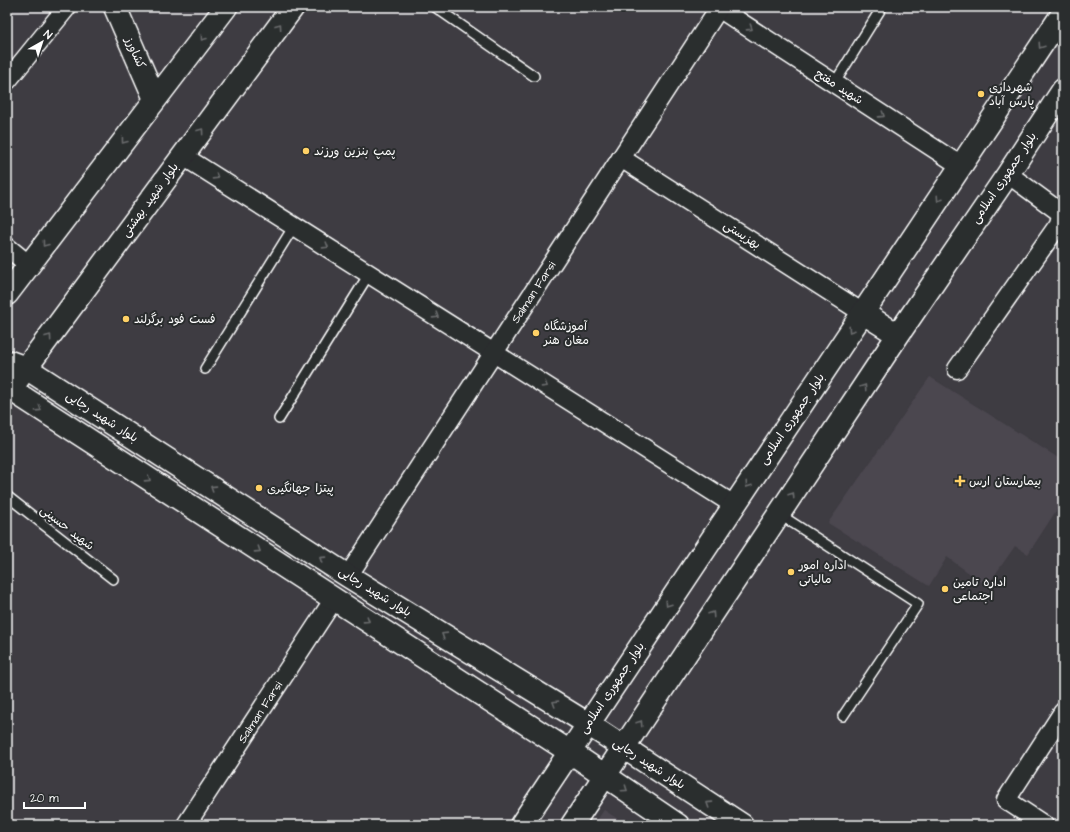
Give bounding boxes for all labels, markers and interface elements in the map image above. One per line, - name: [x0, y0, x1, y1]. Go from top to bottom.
- north arrow: [22, 22, 62, 62]
- one-way arrow: [274, 24, 281, 31]
- one-way arrow: [746, 24, 753, 31]
- text: N: [41, 27, 55, 43]
- street label: کشاورز: [120, 34, 149, 72]
- one-way arrow: [200, 34, 207, 41]
- one-way arrow: [1038, 42, 1046, 49]
- street label: شهید مفتح: [812, 65, 866, 109]
- place label: شهرداری پارس آباد: [989, 79, 1034, 110]
- marker: شهرداری پارس آباد: [976, 89, 986, 99]
- one-way arrow: [878, 110, 885, 118]
- one-way arrow: [197, 128, 204, 135]
- street label: بلوار جمهوری اسلامی: [967, 129, 1041, 227]
- one-way arrow: [121, 137, 128, 144]
- place label: پمپ بنزین ورزند: [314, 143, 396, 160]
- marker: پمپ بنزین ورزند: [301, 146, 311, 156]
- street label: بلوار شهید بهشتی: [117, 159, 183, 241]
- one-way arrow: [212, 172, 219, 180]
- one-way arrow: [936, 195, 944, 202]
- street label: بهزیستی: [720, 217, 764, 253]
- one-way arrow: [42, 240, 49, 247]
- one-way arrow: [322, 242, 329, 249]
- street label: Salman Farsi: [507, 258, 560, 327]
- place label: فست فود برگرلند: [134, 311, 216, 328]
- one-way arrow: [432, 311, 439, 319]
- marker: فست فود برگرلند: [121, 314, 131, 324]
- place label: آموزشگاه مغان هنر: [543, 318, 589, 349]
- one-way arrow: [848, 326, 856, 333]
- marker: آموزشگاه مغان هنر: [531, 328, 541, 338]
- one-way arrow: [44, 334, 51, 341]
- street label: بلوار جمهوری اسلامی: [755, 370, 829, 468]
- one-way arrow: [541, 381, 548, 388]
- one-way arrow: [859, 384, 866, 391]
- street label: بلوار شهید رجایی: [63, 387, 141, 447]
- one-way arrow: [35, 404, 42, 412]
- place label: بیمارستان ارس: [969, 473, 1041, 490]
- one-way arrow: [144, 475, 151, 482]
- marker: بیمارستان ارس: [954, 475, 966, 487]
- place label: پیتزا جهانگیری: [267, 480, 334, 497]
- one-way arrow: [746, 480, 753, 487]
- marker: پیتزا جهانگیری: [254, 483, 264, 493]
- one-way arrow: [210, 486, 217, 493]
- one-way arrow: [787, 492, 795, 499]
- street label: شهید حسینی: [36, 501, 98, 555]
- one-way arrow: [254, 545, 261, 553]
- one-way arrow: [319, 556, 326, 564]
- place label: اداره امور مالیاتی: [798, 557, 847, 588]
- street label: بلوار شهید رجایی: [335, 563, 415, 621]
- marker: اداره امور مالیاتی: [786, 567, 796, 577]
- place label: اداره تامین اجتماعی: [953, 574, 1006, 605]
- marker: اداره تامین اجتماعی: [940, 584, 950, 594]
- one-way arrow: [665, 600, 673, 607]
- one-way arrow: [707, 612, 714, 619]
- one-way arrow: [363, 616, 370, 623]
- one-way arrow: [441, 632, 448, 640]
- street label: بلوار جمهوری اسلامی: [575, 639, 649, 737]
- street label: Salman Farsi: [233, 678, 287, 746]
- one-way arrow: [552, 701, 559, 708]
- one-way arrow: [635, 720, 642, 727]
- street label: بلوار شهید رجایی: [610, 734, 688, 794]
- scale bar: [24, 784, 85, 810]
- one-way arrow: [621, 784, 628, 792]
- text: 20 m: [30, 790, 59, 807]
- one-way arrow: [706, 801, 713, 808]

